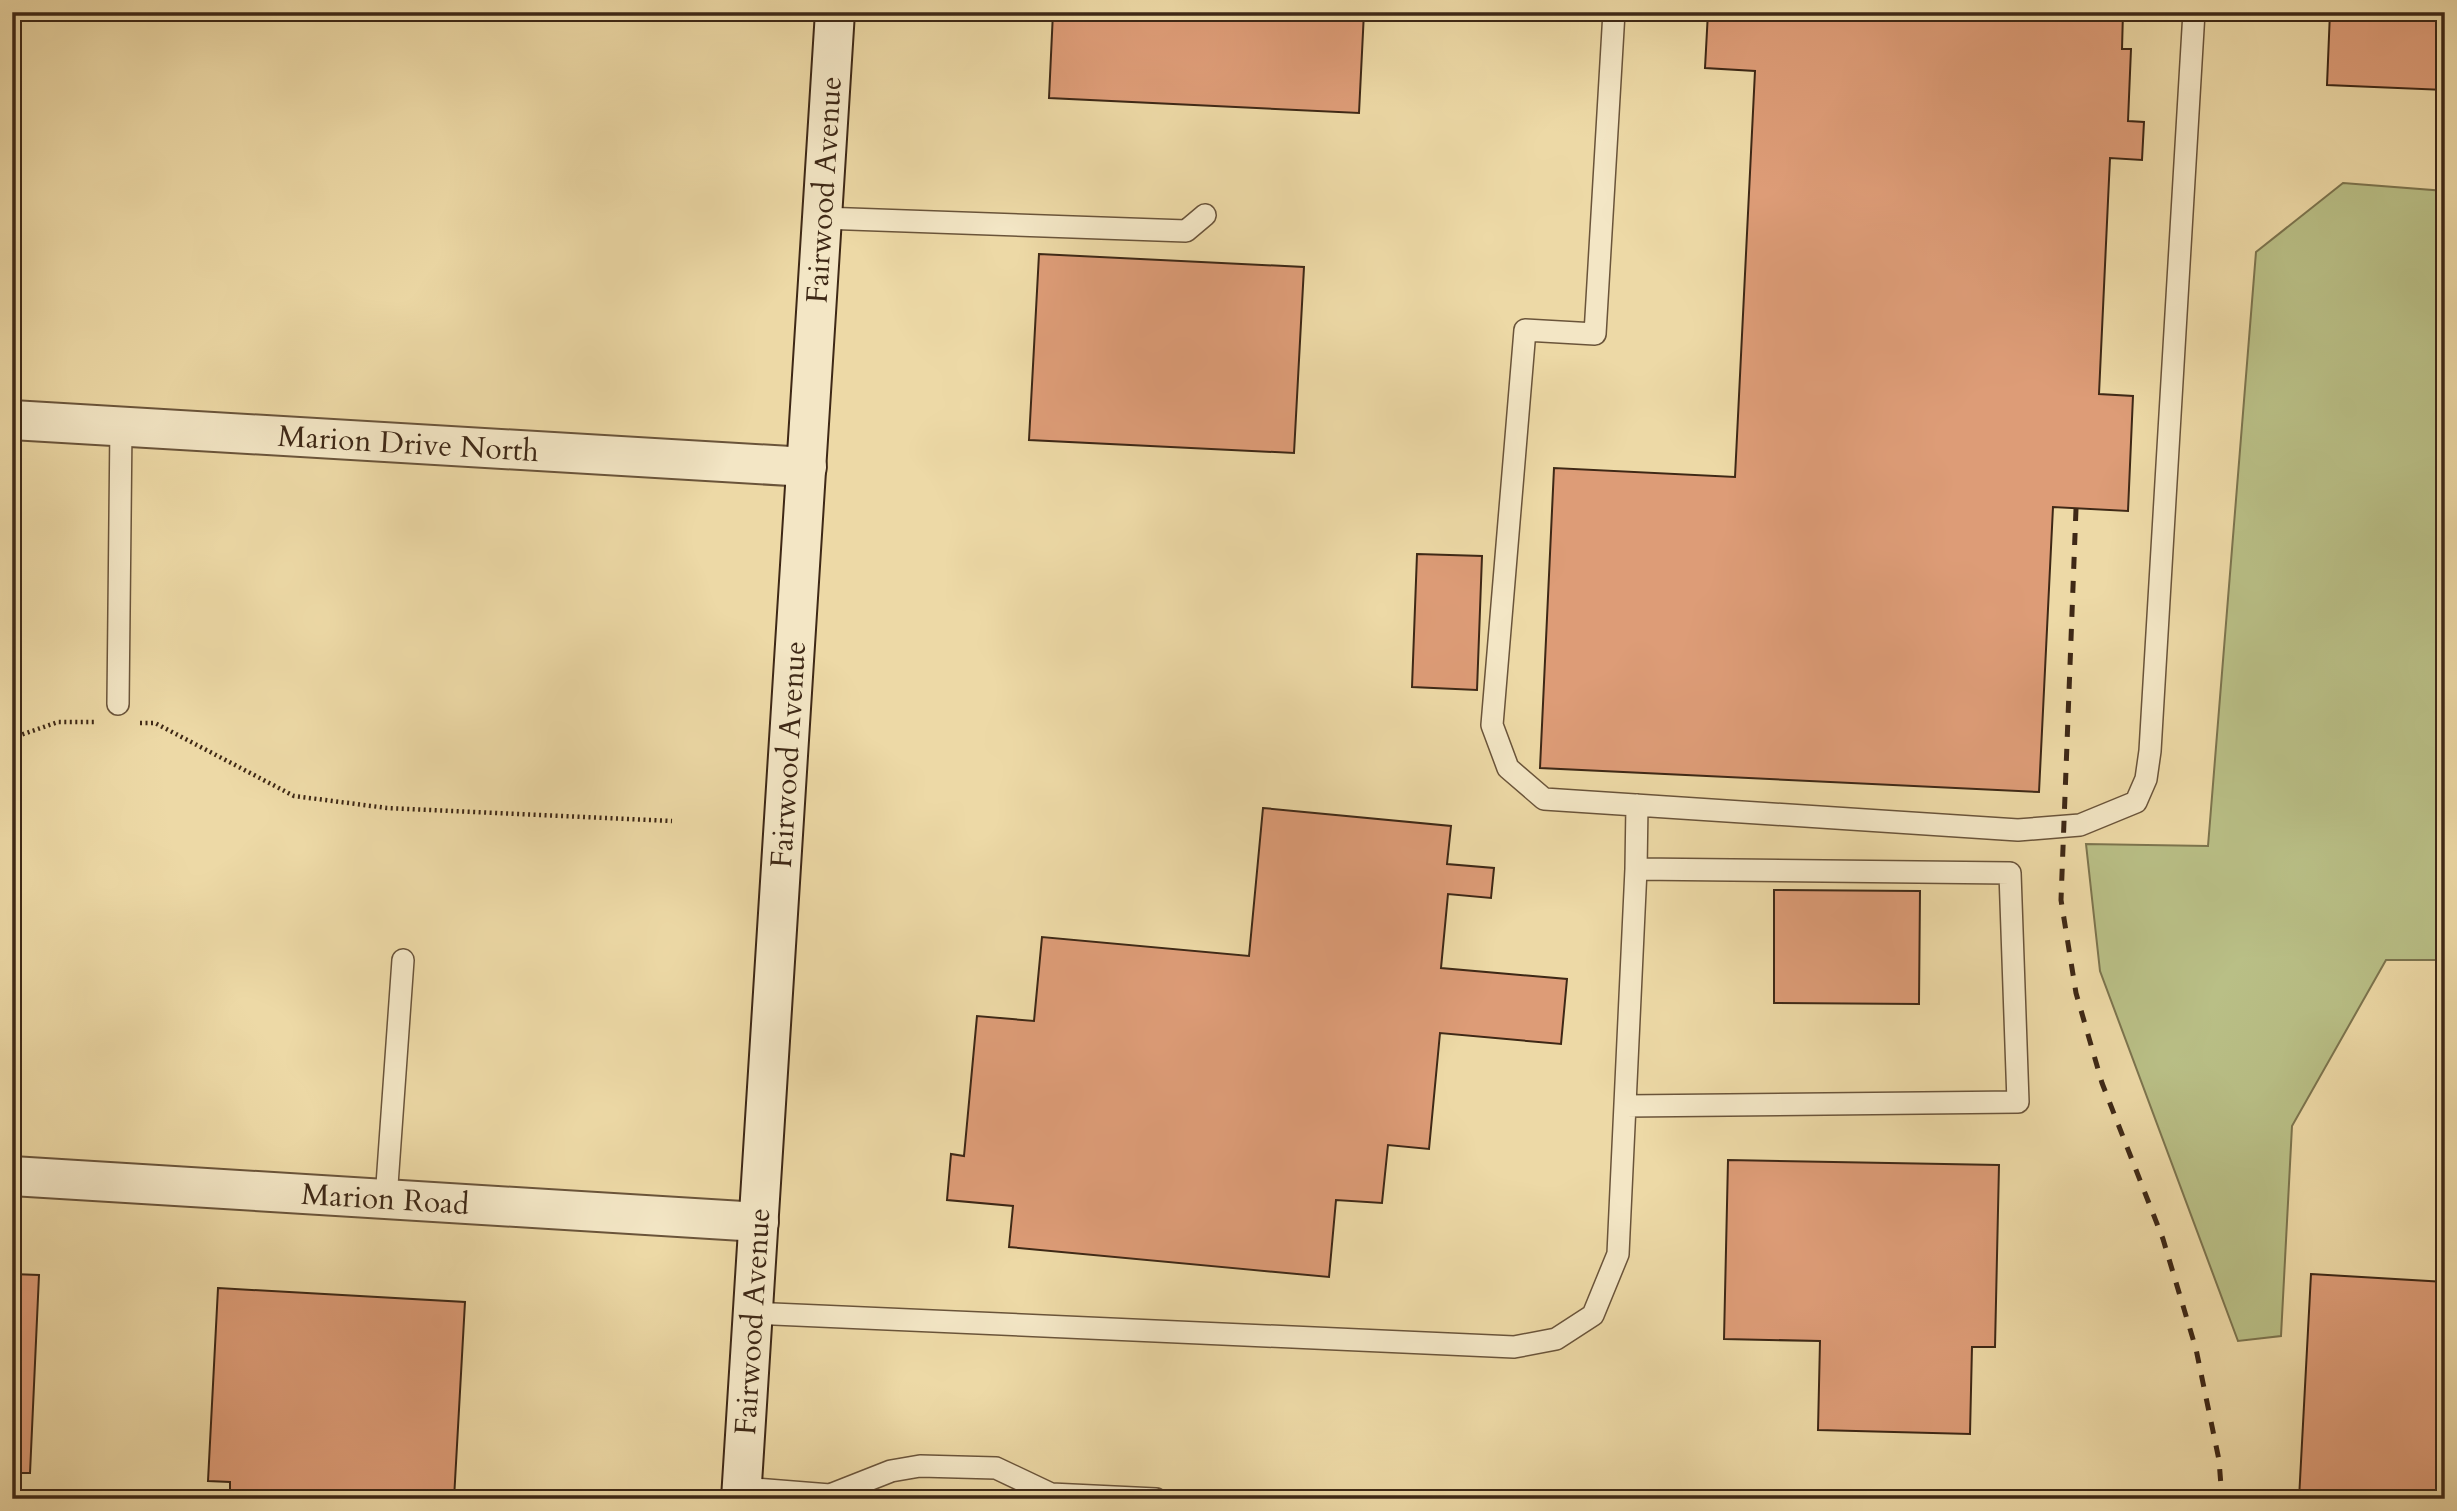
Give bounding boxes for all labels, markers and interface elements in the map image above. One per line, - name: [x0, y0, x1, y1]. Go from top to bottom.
- street label: Fairwood Avenue: [796, 75, 851, 304]
- street label: Marion Drive North: [277, 415, 540, 472]
- street label: Fairwood Avenue: [760, 640, 816, 869]
- street label: Marion Road: [300, 1173, 470, 1225]
- street label: Fairwood Avenue: [725, 1207, 780, 1436]

